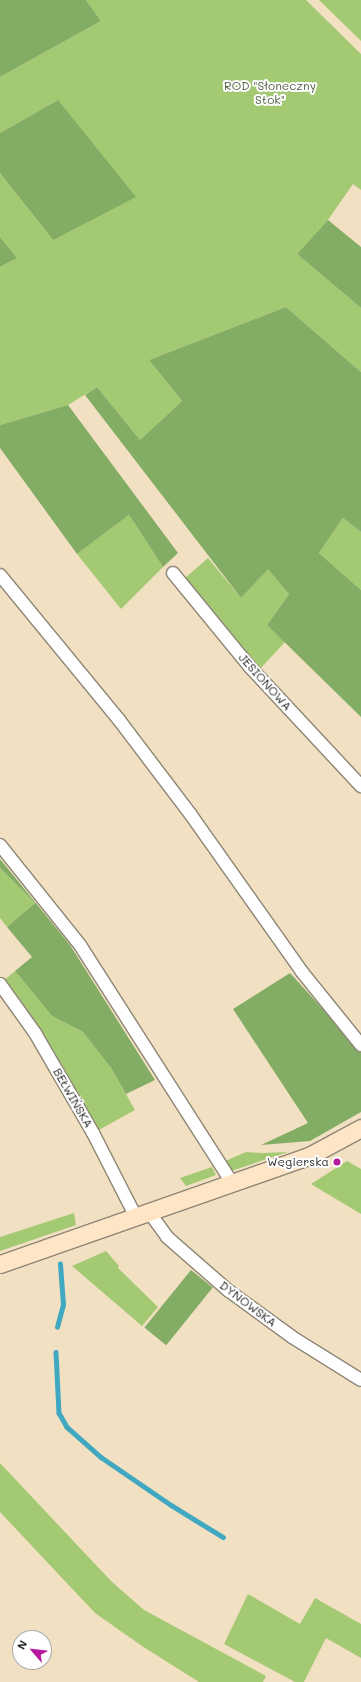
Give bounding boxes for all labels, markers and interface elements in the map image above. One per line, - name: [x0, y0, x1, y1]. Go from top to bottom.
- park label: ROD "Słoneczny Stok": [224, 79, 316, 107]
- street label: JESIONOWA: [236, 650, 294, 714]
- street label: BEŁWIŃSKA: [50, 1066, 96, 1130]
- place label: Węgierska: [267, 1155, 329, 1169]
- marker: Węgierska: [332, 1157, 342, 1167]
- street label: DYNOWSKA: [217, 1278, 279, 1330]
- north arrow: [12, 1630, 52, 1670]
- text: N: [13, 1637, 30, 1652]

